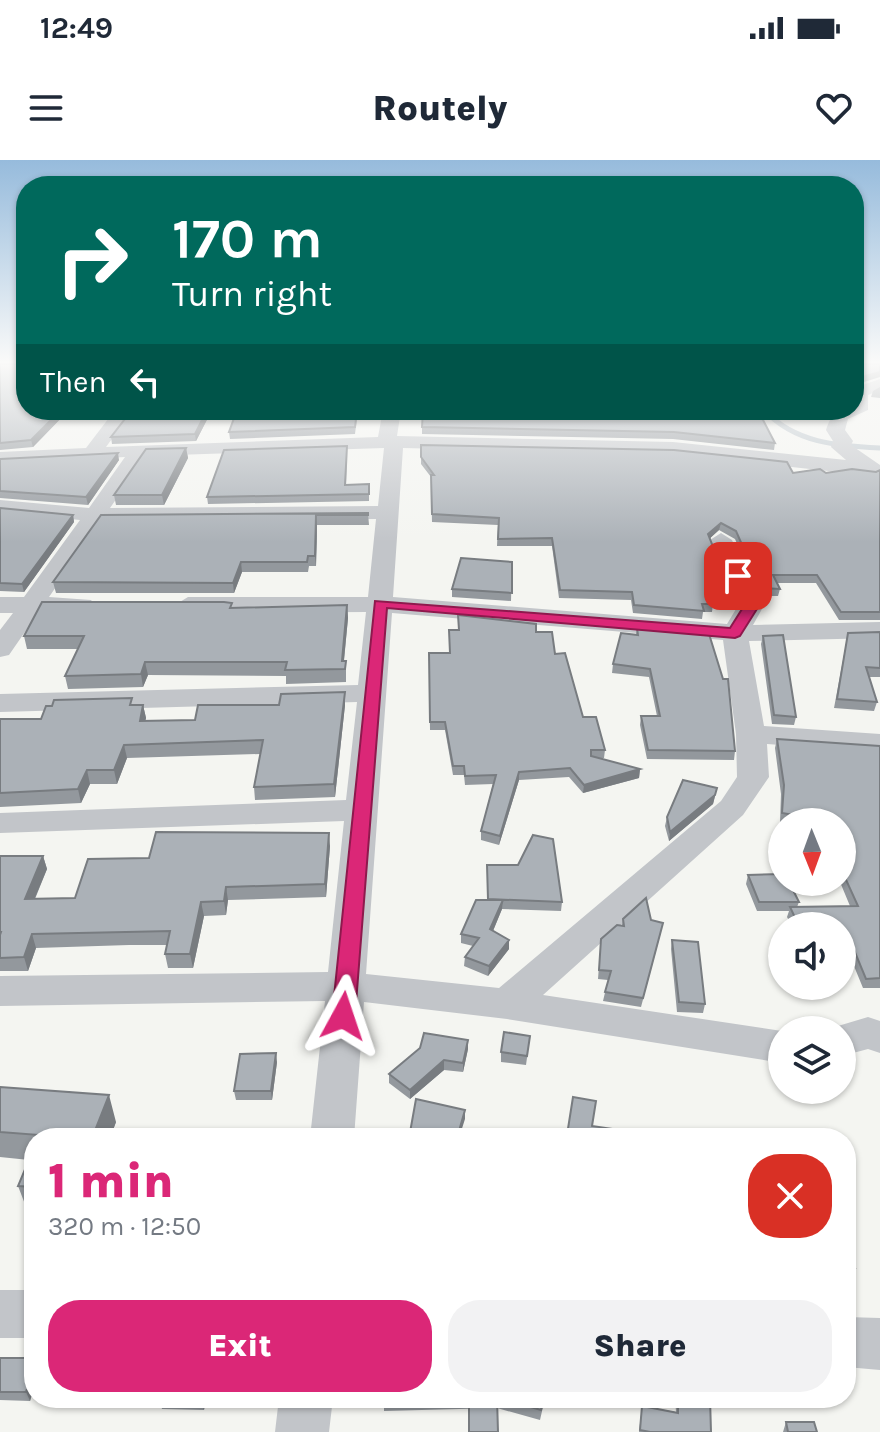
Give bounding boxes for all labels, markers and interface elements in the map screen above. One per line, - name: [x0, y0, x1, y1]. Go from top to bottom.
- text: 12:49: [40, 10, 113, 46]
- icon: menu: [24, 86, 68, 130]
- icon: heart: [812, 86, 856, 130]
- text: Routely: [373, 87, 507, 129]
- text: 170 m: [172, 206, 323, 271]
- icon: right: [40, 208, 144, 312]
- text: Turn right: [172, 273, 332, 315]
- icon: left: [123, 360, 167, 404]
- text: Then: [40, 364, 107, 400]
- pin: [704, 542, 772, 610]
- icon: arrive: [716, 554, 760, 598]
- north arrow: [768, 808, 856, 896]
- map controls: [768, 808, 856, 1104]
- button: sound: [768, 912, 856, 1000]
- position arrow: [301, 974, 385, 1058]
- button: layers: [768, 1016, 856, 1104]
- text: 1 min: [48, 1153, 174, 1209]
- button: close: [748, 1154, 832, 1238]
- text: 320 m · 12:50: [48, 1211, 201, 1242]
- button: Exit: [48, 1300, 432, 1392]
- button: Share: [448, 1300, 832, 1392]

